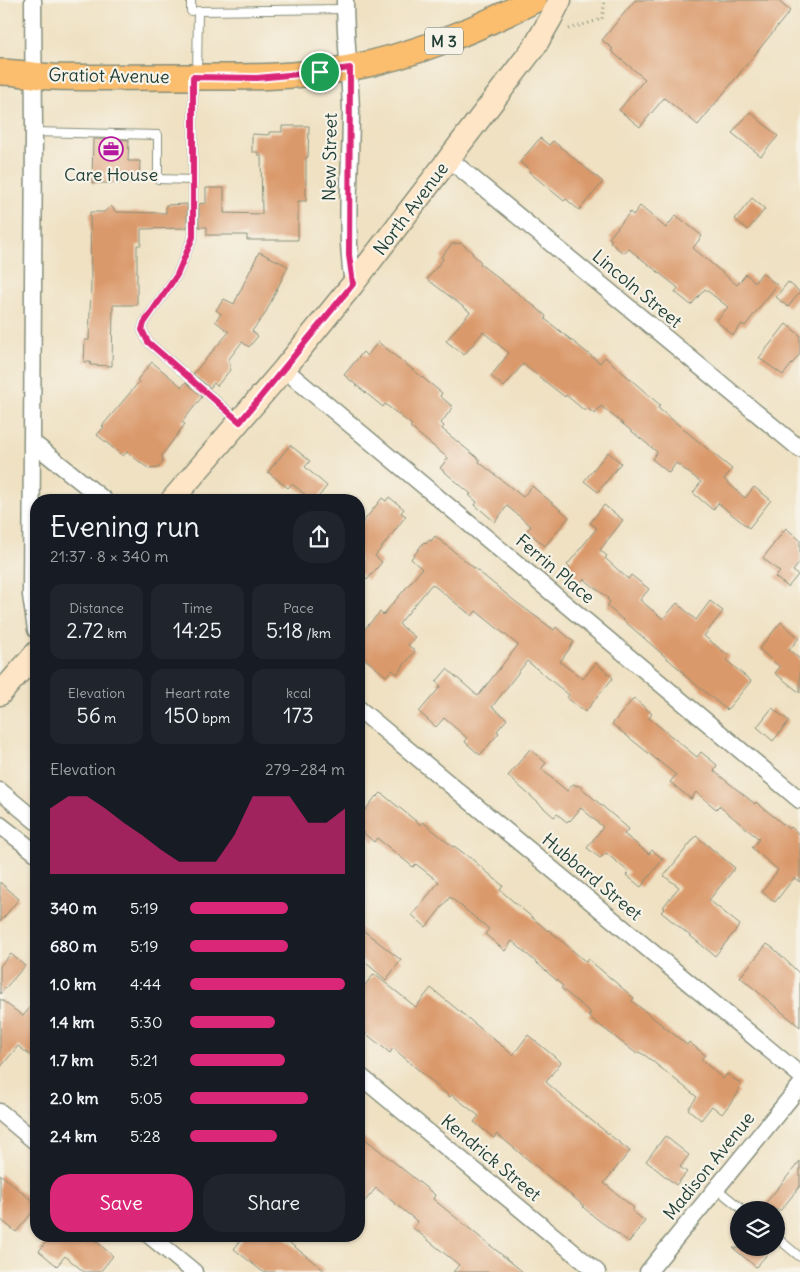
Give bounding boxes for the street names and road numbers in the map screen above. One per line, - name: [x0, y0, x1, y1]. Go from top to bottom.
- road number: M 3: [425, 27, 463, 54]
- street label: Gratiot Avenue: [48, 63, 170, 88]
- street label: New Street: [317, 113, 342, 201]
- street label: North Avenue: [368, 158, 453, 260]
- street label: Lincoln Street: [588, 244, 687, 333]
- street label: Ferrin Place: [511, 529, 599, 608]
- street label: Hubbard Street: [538, 828, 647, 925]
- street label: Madison Avenue: [658, 1107, 759, 1224]
- street label: Kendrick Street: [437, 1109, 546, 1206]

